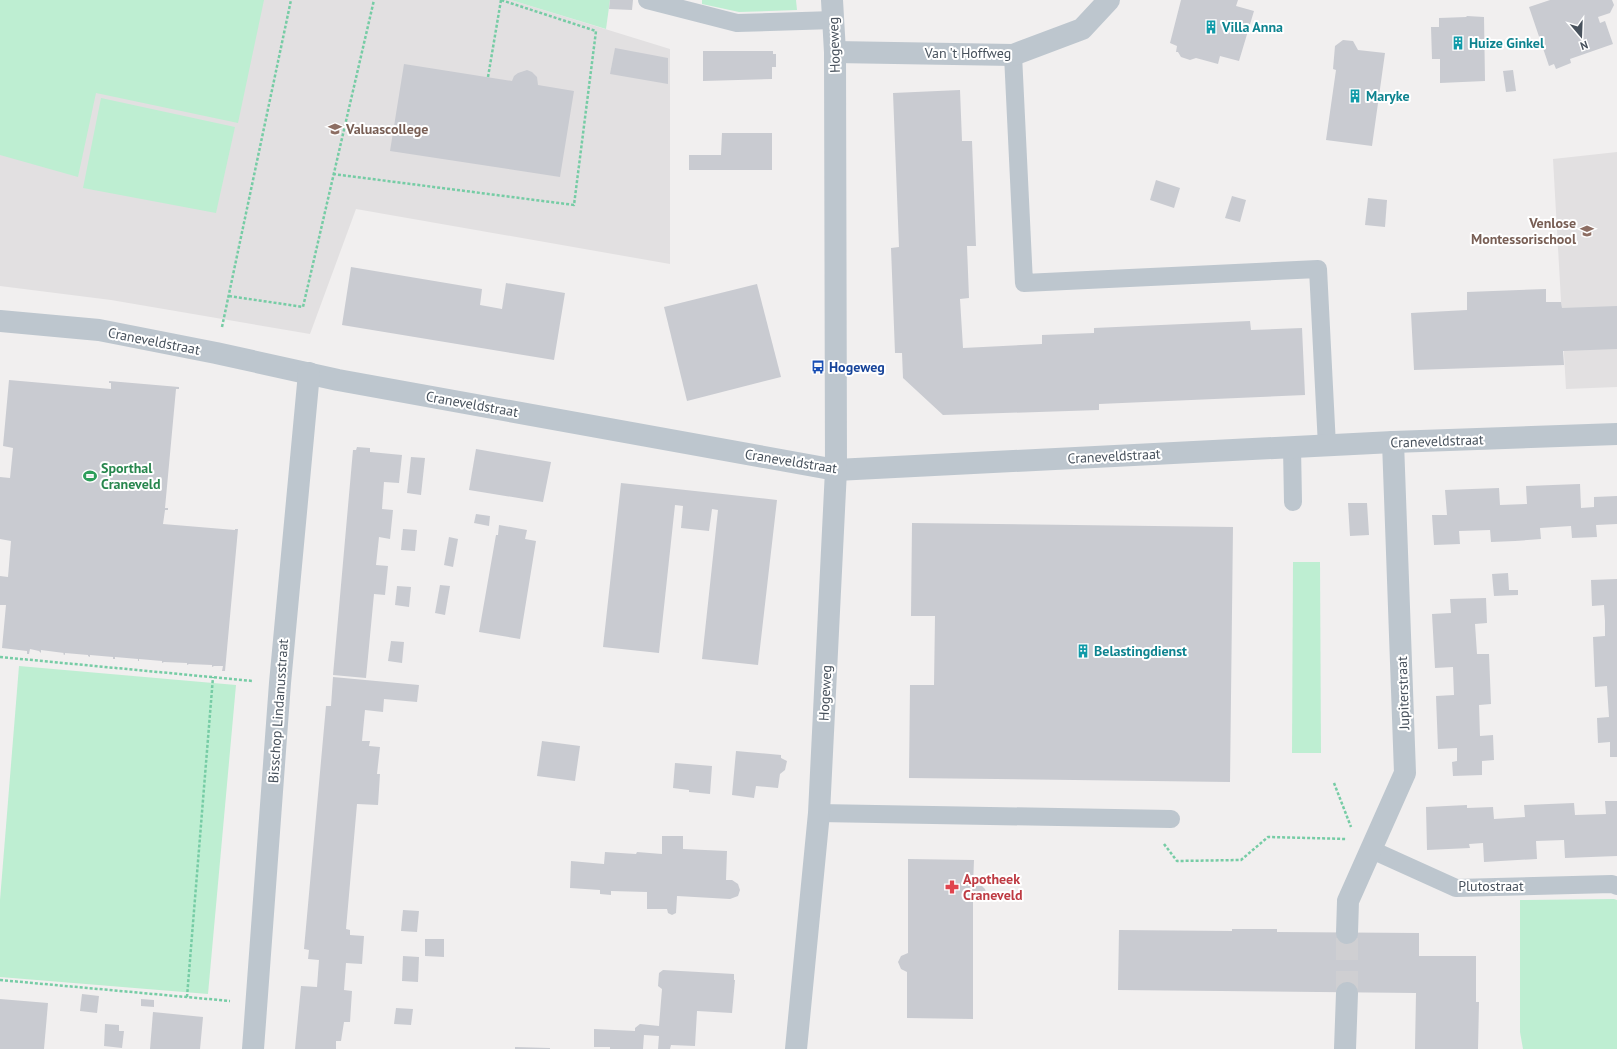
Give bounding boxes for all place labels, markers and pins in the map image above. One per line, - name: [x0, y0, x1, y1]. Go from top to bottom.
- place label: Villa Anna: [1221, 18, 1283, 36]
- building icon: Villa Anna: [1203, 19, 1219, 35]
- place label: Huize Ginkel: [1469, 34, 1545, 52]
- building icon: Huize Ginkel: [1450, 35, 1466, 51]
- place label: Maryke: [1366, 87, 1410, 105]
- building icon: Maryke: [1347, 88, 1363, 104]
- place label: Valuascollege: [345, 120, 428, 138]
- school or university icon: Valuascollege: [327, 121, 343, 137]
- place label: Venlose Montessorischool: [1471, 214, 1577, 248]
- school or university icon: Venlose Montessorischool: [1579, 223, 1595, 239]
- place label: Hogeweg: [829, 358, 885, 376]
- bus stop icon: Hogeweg: [810, 359, 826, 375]
- place label: Sporthal Craneveld: [101, 459, 160, 493]
- sports icon: Sporthal Craneveld: [82, 468, 98, 484]
- place label: Belastingdienst: [1094, 642, 1187, 660]
- building icon: Belastingdienst: [1075, 643, 1091, 659]
- place label: Apotheek Craneveld: [963, 870, 1022, 904]
- pharmacy icon: Apotheek Craneveld: [944, 879, 960, 895]

